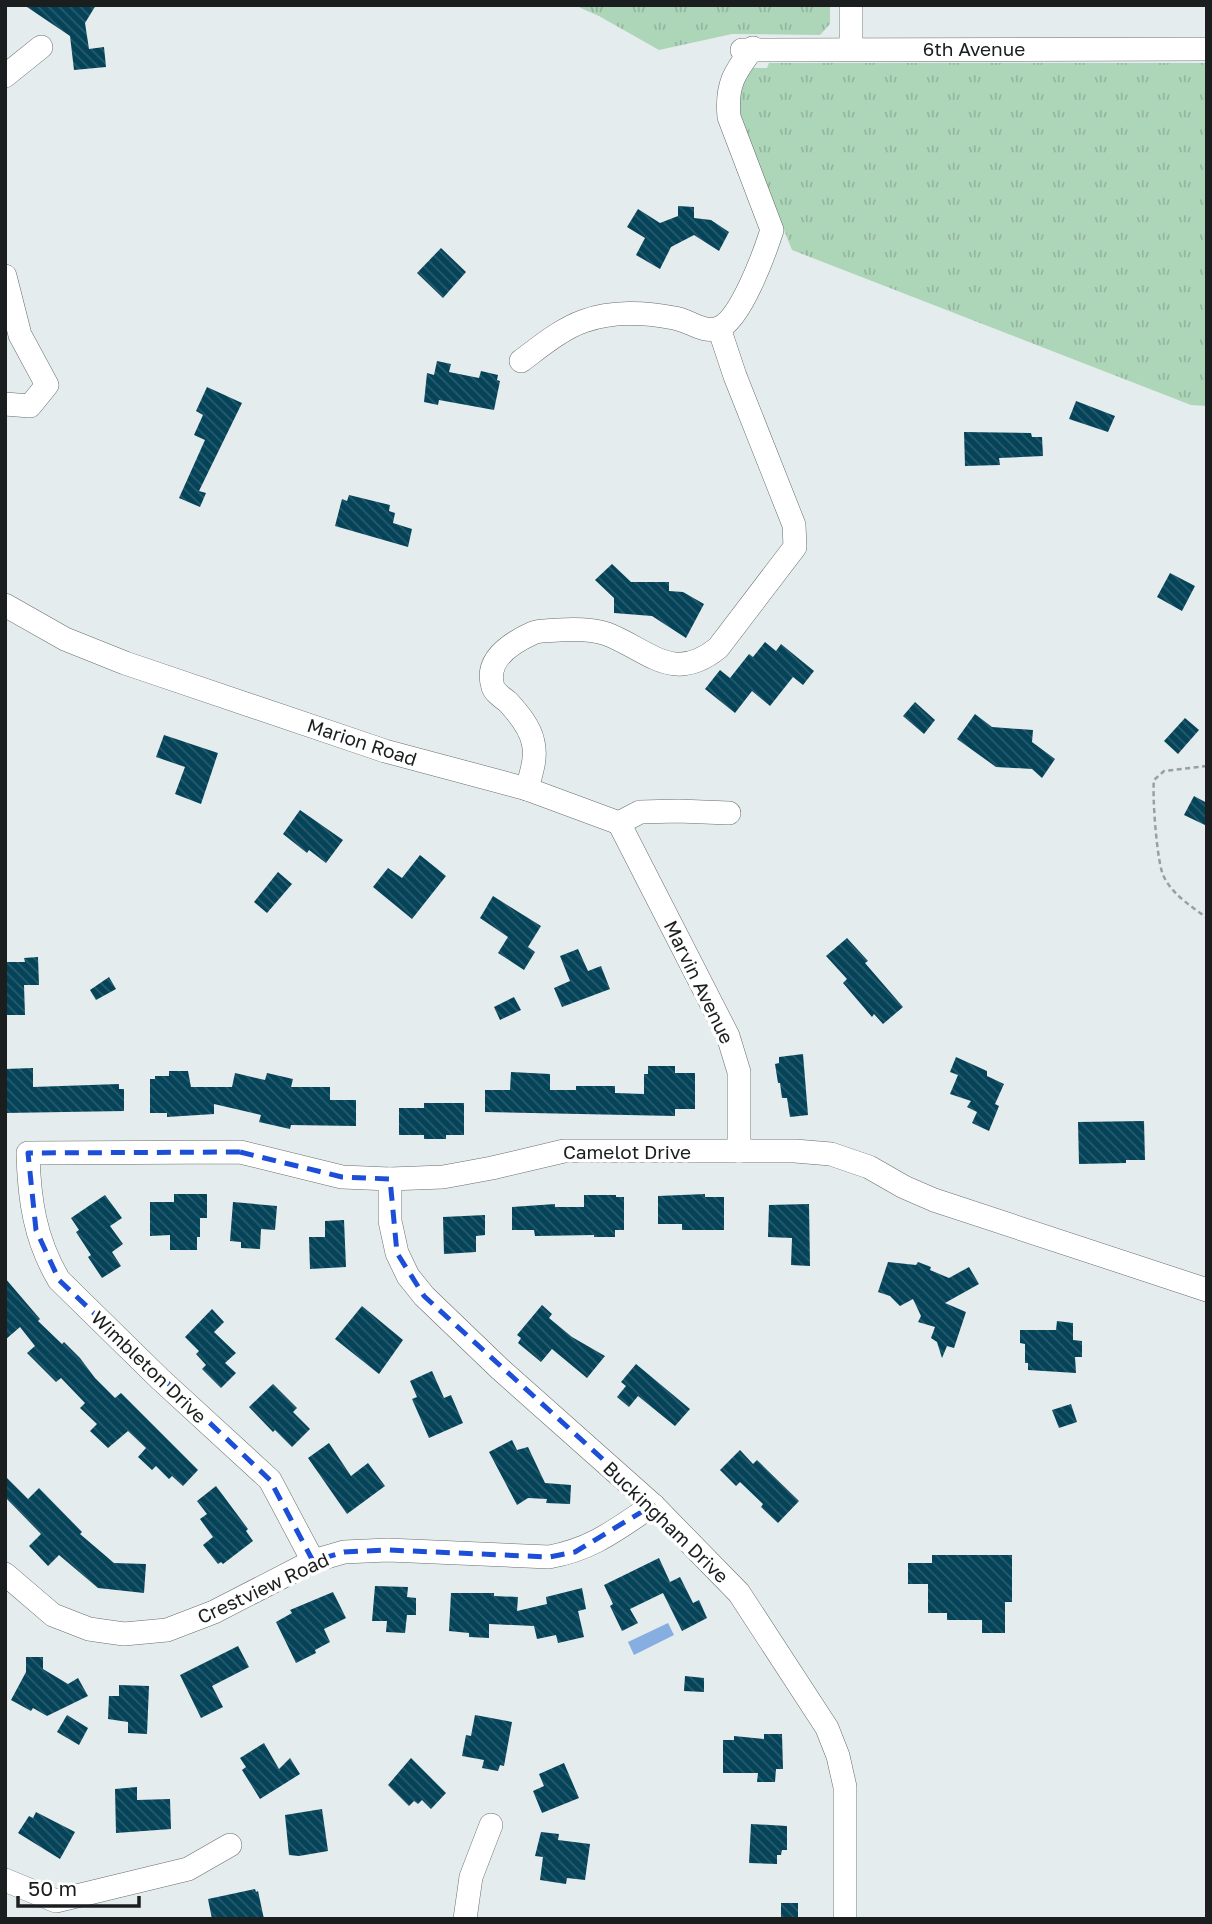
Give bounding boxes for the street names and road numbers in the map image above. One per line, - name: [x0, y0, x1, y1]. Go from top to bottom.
- street label: 6th Avenue: [923, 37, 1025, 60]
- street label: Marion Road: [304, 713, 420, 770]
- street label: Marvin Avenue: [660, 916, 739, 1047]
- street label: Camelot Drive: [563, 1140, 691, 1163]
- street label: Wimbleton Drive: [87, 1306, 212, 1427]
- street label: Buckingham Drive: [599, 1456, 734, 1587]
- street label: Crestview Road: [193, 1547, 332, 1628]

